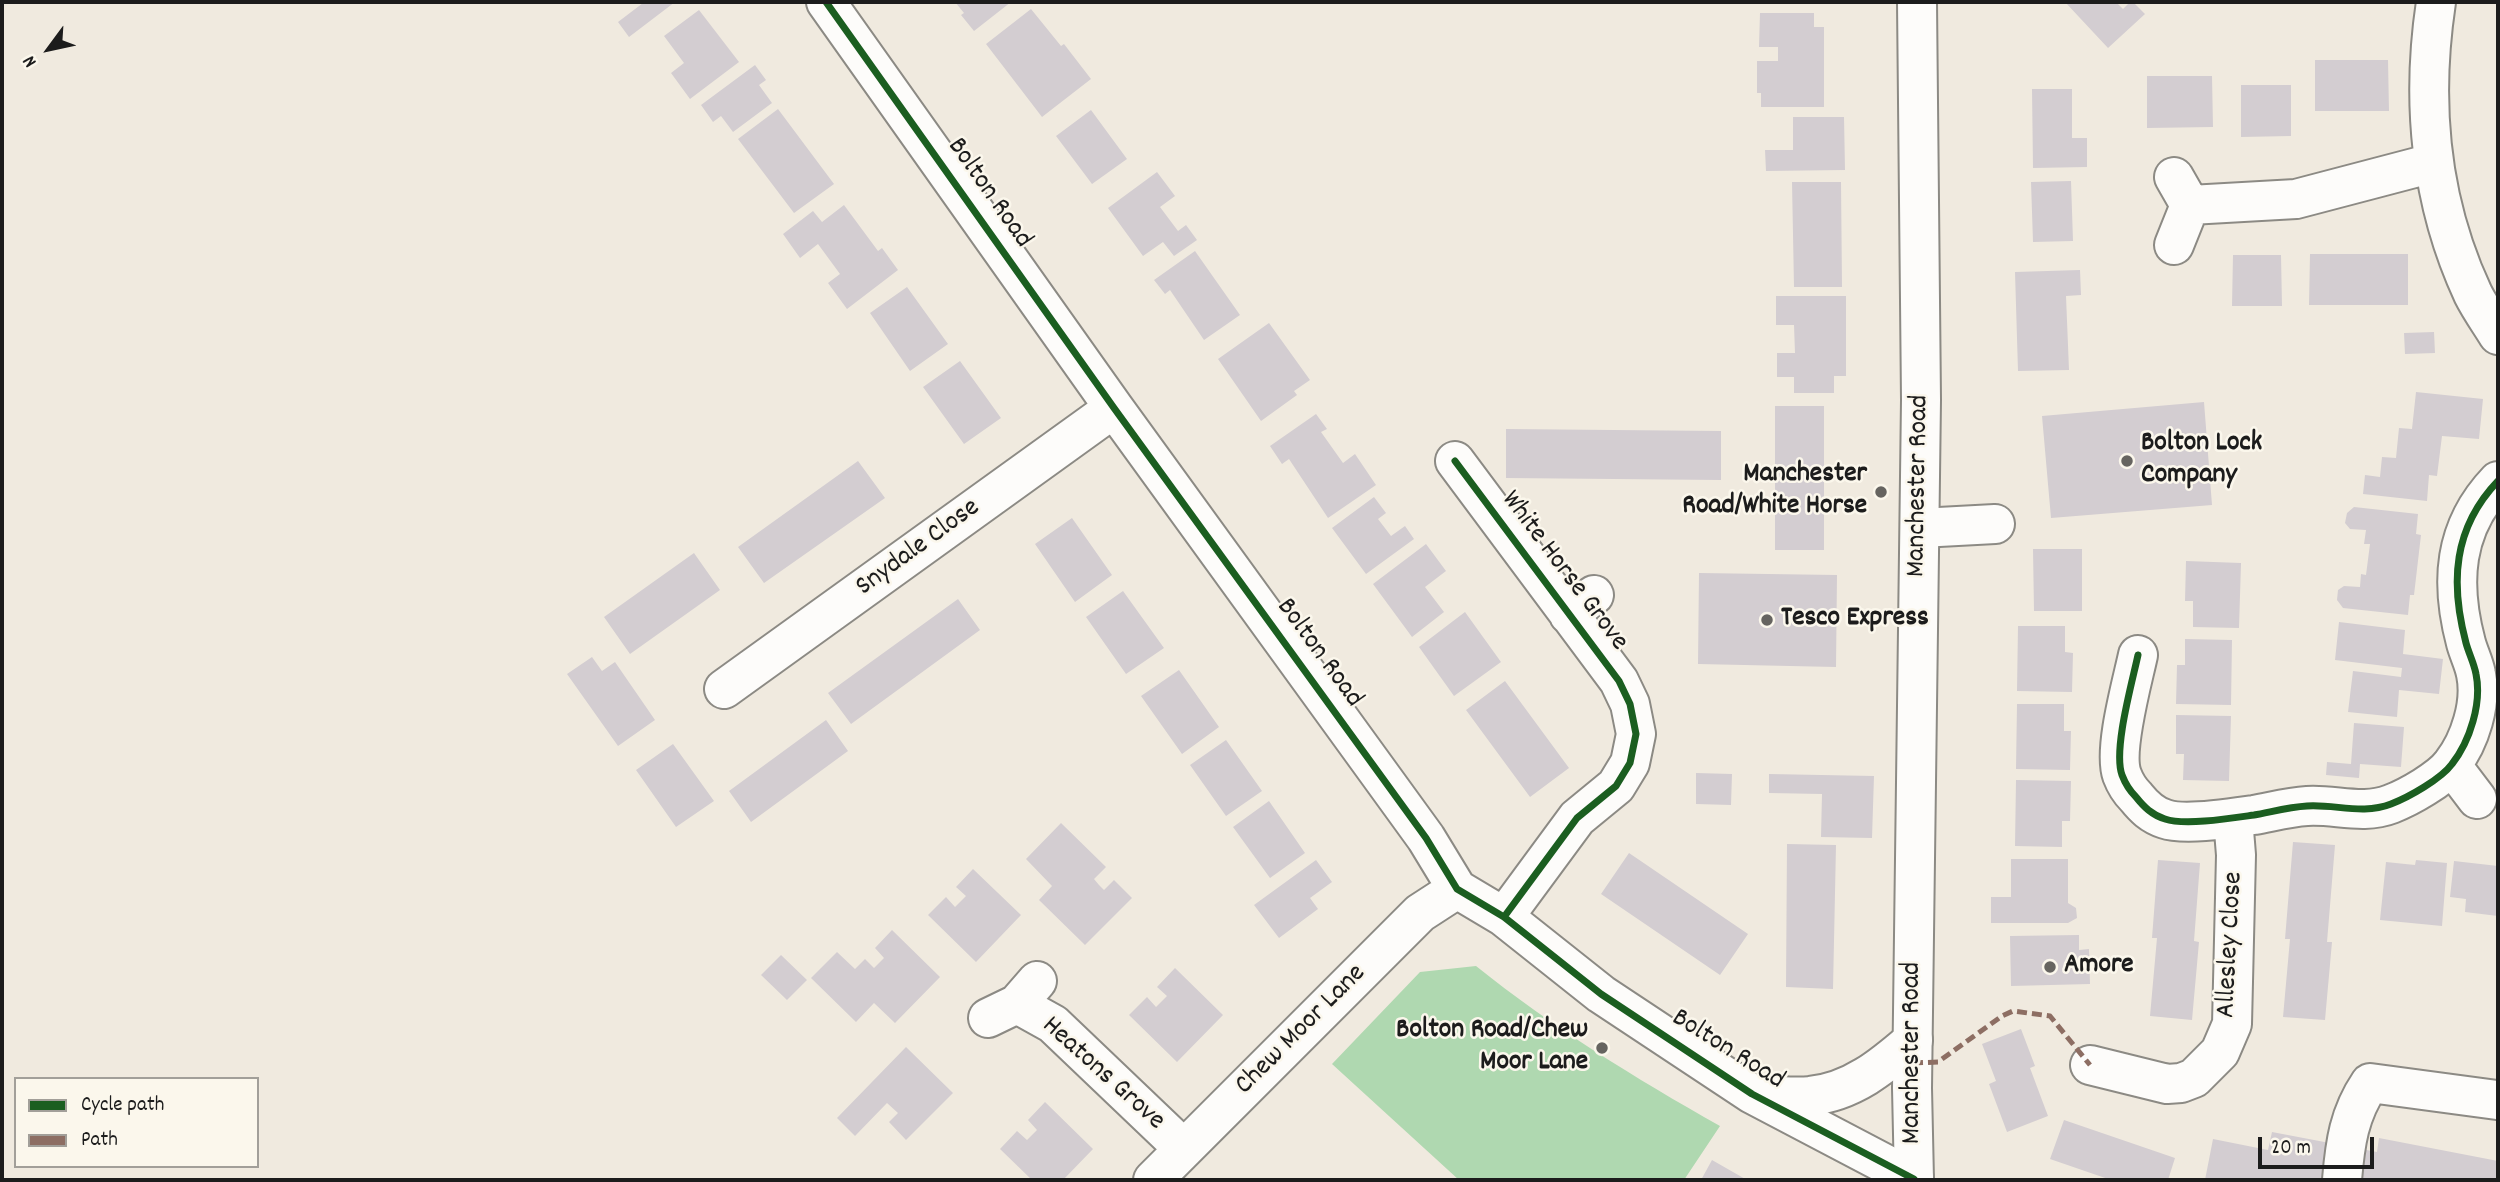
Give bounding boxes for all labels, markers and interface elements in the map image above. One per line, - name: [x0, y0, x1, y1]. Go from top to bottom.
- north arrow: [14, 14, 84, 84]
- text: N: [17, 49, 45, 72]
- street label: Bolton Road: [938, 132, 1038, 256]
- street label: Manchester Road: [1902, 394, 1938, 578]
- place label: Bolton Lock Company: [2141, 428, 2262, 494]
- marker: Bolton Lock Company: [2119, 453, 2135, 469]
- place label: Manchester Road/White Horse: [1682, 459, 1867, 525]
- marker: Manchester Road/White Horse: [1873, 484, 1889, 500]
- street label: White Horse Grove: [1492, 485, 1634, 659]
- street label: Snydale Close: [850, 493, 988, 605]
- street label: Bolton Road: [1267, 593, 1369, 715]
- place label: Tesco Express: [1781, 603, 1929, 637]
- marker: Tesco Express: [1759, 612, 1775, 628]
- street label: Allesley Close: [2211, 871, 2253, 1019]
- place label: Amore: [2064, 950, 2134, 984]
- street label: Chew Moor Lane: [1230, 959, 1374, 1103]
- marker: Amore: [2042, 959, 2058, 975]
- street label: Manchester Road: [1897, 962, 1931, 1144]
- street label: Bolton Road: [1664, 1003, 1790, 1099]
- street label: Heatons Grove: [1033, 1011, 1171, 1139]
- place label: Bolton Road/Chew Moor Lane: [1396, 1015, 1588, 1081]
- marker: Bolton Road/Chew Moor Lane: [1594, 1040, 1610, 1056]
- legend: [14, 1077, 259, 1168]
- text: Cycle path: [81, 1091, 164, 1121]
- scale bar: [2262, 1122, 2378, 1166]
- text: Path: [81, 1126, 118, 1156]
- text: 20 m: [2271, 1134, 2311, 1164]

